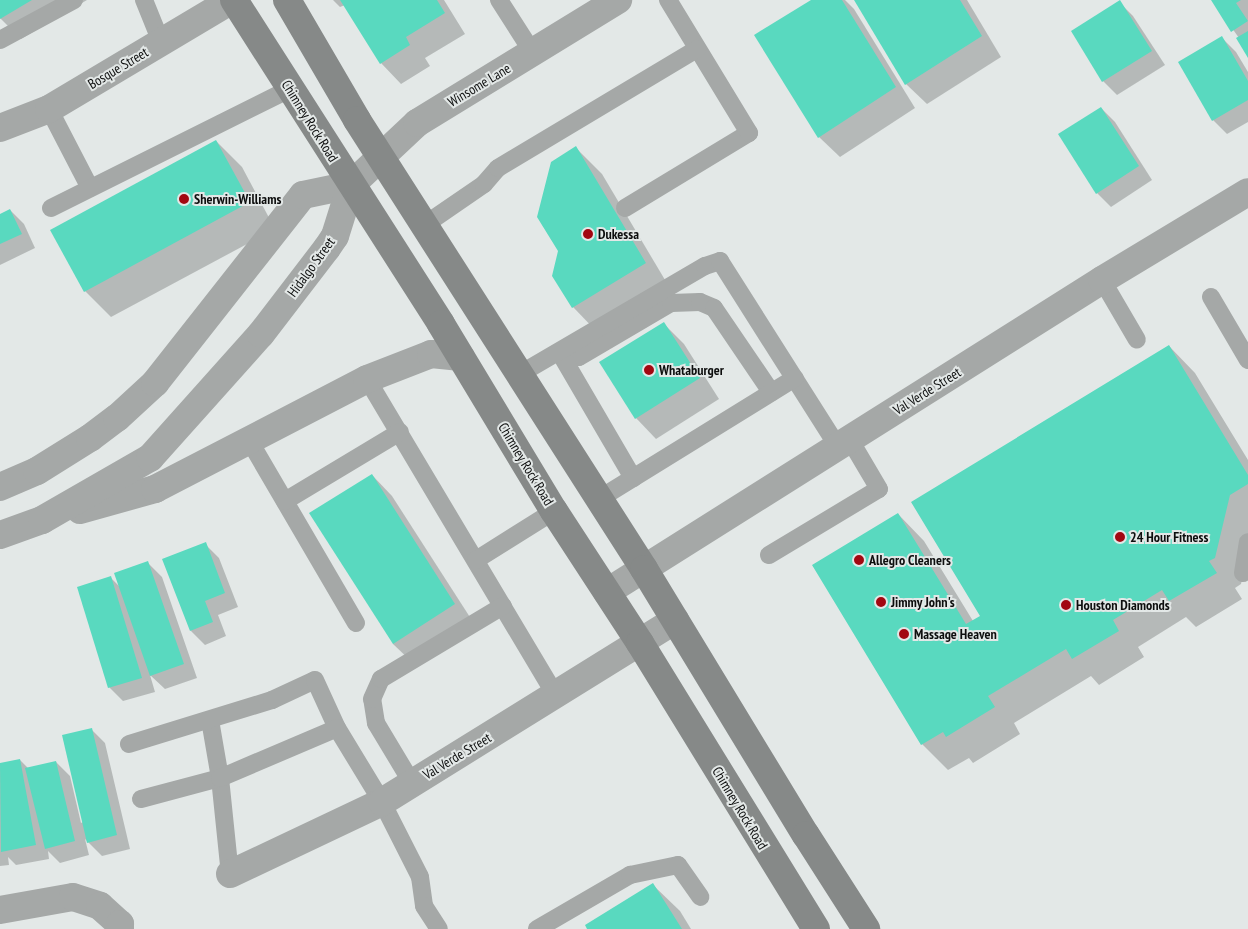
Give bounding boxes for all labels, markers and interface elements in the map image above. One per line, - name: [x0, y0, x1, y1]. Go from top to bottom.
- street label: Bosque Street: [85, 43, 151, 93]
- street label: Winsome Lane: [445, 60, 513, 110]
- street label: Chimney Rock Road: [278, 77, 342, 165]
- place label: Sherwin-Williams: [194, 191, 281, 207]
- marker: Sherwin-Williams: [178, 193, 190, 205]
- place label: Dukessa: [598, 226, 639, 242]
- marker: Dukessa: [582, 228, 594, 240]
- street label: Hidalgo Street: [284, 234, 338, 300]
- place label: Whataburger: [659, 362, 724, 378]
- street label: Val Verde Street: [890, 363, 964, 419]
- marker: Whataburger: [643, 364, 655, 376]
- street label: Chimney Rock Road: [495, 419, 557, 509]
- place label: 24 Hour Fitness: [1130, 529, 1208, 545]
- marker: 24 Hour Fitness: [1114, 531, 1126, 543]
- place label: Allegro Cleaners: [869, 552, 951, 568]
- marker: Allegro Cleaners: [853, 554, 865, 566]
- place label: Jimmy John's: [891, 594, 955, 610]
- marker: Jimmy John's: [875, 596, 887, 608]
- place label: Houston Diamonds: [1076, 597, 1170, 613]
- marker: Houston Diamonds: [1060, 599, 1072, 611]
- place label: Massage Heaven: [914, 626, 997, 642]
- marker: Massage Heaven: [898, 628, 910, 640]
- street label: Val Verde Street: [420, 729, 494, 783]
- street label: Chimney Rock Road: [709, 763, 771, 853]

